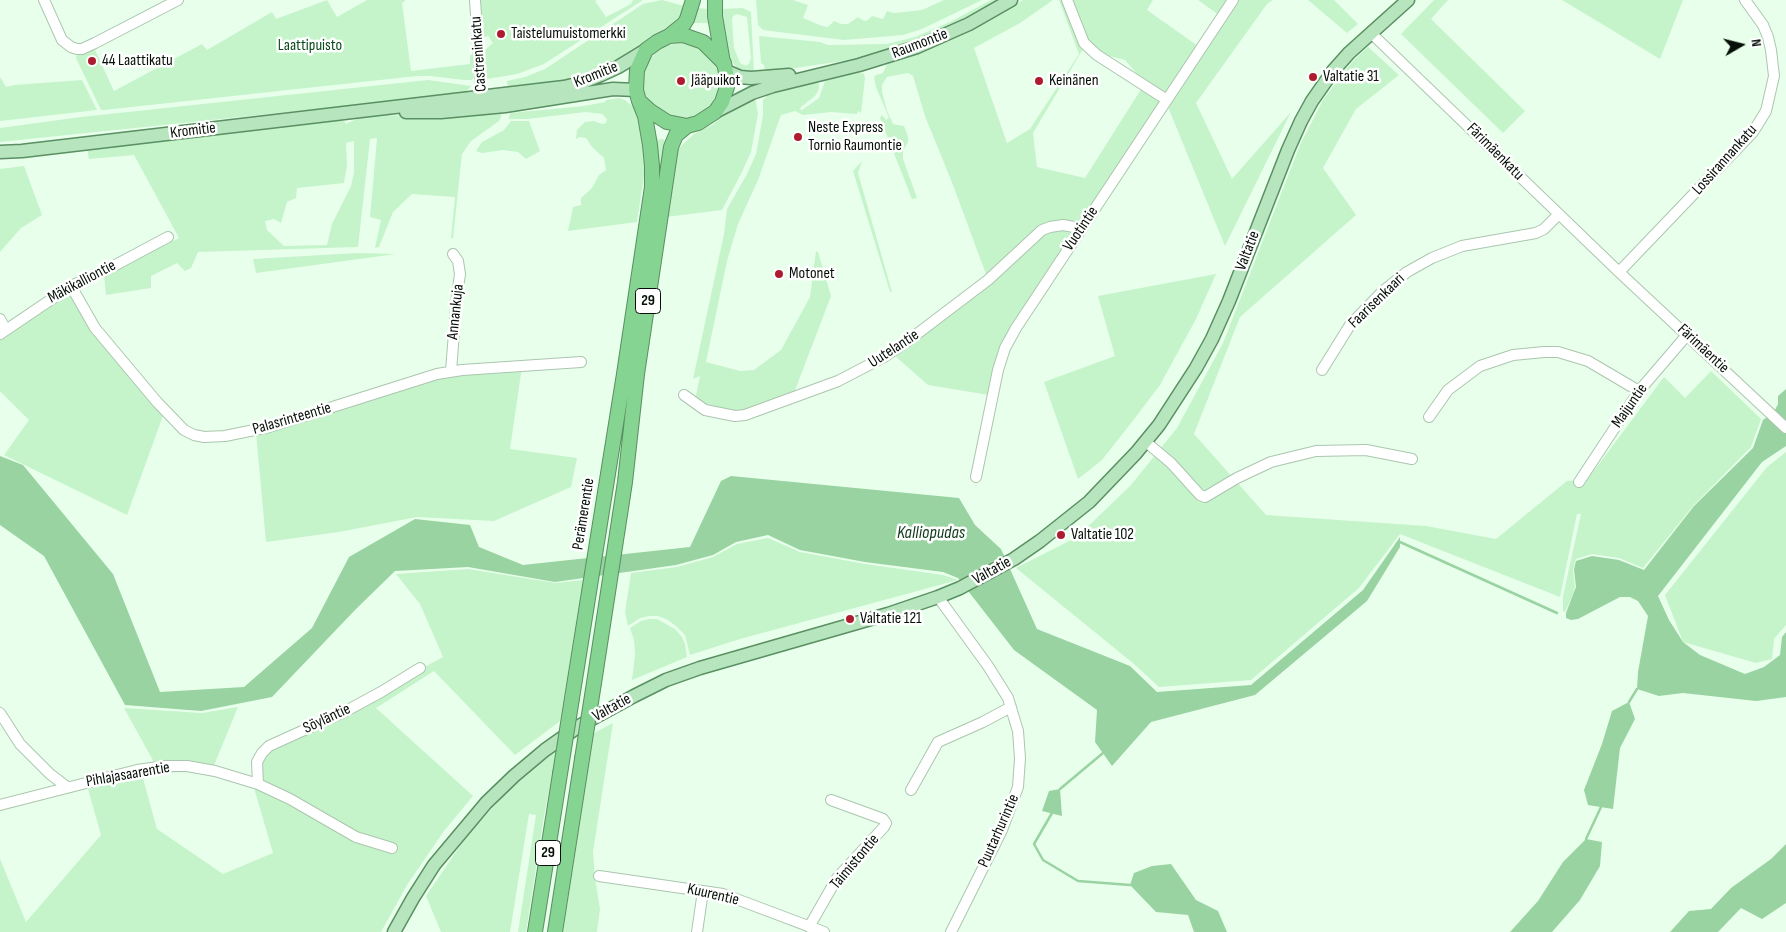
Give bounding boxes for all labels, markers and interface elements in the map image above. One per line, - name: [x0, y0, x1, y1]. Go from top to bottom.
- street label: Castreninkatu: [467, 16, 491, 92]
- north arrow: [1716, 20, 1766, 70]
- place label: Taistelumuistomerkki: [511, 24, 626, 44]
- street label: Raumontie: [889, 25, 951, 63]
- marker: Taistelumuistomerkki: [495, 28, 507, 40]
- park label: Laattipuisto: [278, 36, 342, 56]
- text: N: [1747, 38, 1765, 48]
- place label: 44 Laattikatu: [102, 51, 173, 71]
- marker: 44 Laattikatu: [86, 55, 98, 67]
- street label: Kromitie: [571, 58, 621, 92]
- place label: Valtatie 31: [1323, 67, 1379, 87]
- place label: Jääpuikot: [691, 71, 740, 91]
- place label: Keinänen: [1049, 71, 1099, 91]
- marker: Valtatie 31: [1307, 71, 1319, 83]
- marker: Jääpuikot: [675, 75, 687, 87]
- marker: Keinänen: [1033, 75, 1045, 87]
- place label: Neste Express Tornio Raumontie: [808, 118, 902, 156]
- street label: Kromitie: [169, 119, 217, 143]
- street label: Färimäenkatu: [1462, 119, 1528, 185]
- street label: Lossirannankatu: [1689, 121, 1761, 199]
- marker: Neste Express Tornio Raumontie: [792, 131, 804, 143]
- street label: Vuotintie: [1059, 203, 1103, 255]
- street label: Valtatie: [1232, 228, 1264, 274]
- street label: Mäkikalliontie: [45, 256, 119, 308]
- place label: Motonet: [789, 264, 835, 284]
- marker: Motonet: [773, 268, 785, 280]
- street label: Faarisenkaari: [1345, 270, 1409, 332]
- street label: Annankuja: [444, 283, 468, 341]
- road number: 29: [636, 288, 660, 314]
- street label: Färimäentie: [1673, 320, 1733, 378]
- street label: Uutelantie: [865, 326, 923, 372]
- street label: Maijuntie: [1608, 380, 1652, 432]
- street label: Palasrinteentie: [250, 399, 334, 439]
- street label: Perämerentie: [569, 477, 599, 551]
- water label: Kalliopudas: [897, 522, 965, 544]
- place label: Valtatie 102: [1071, 525, 1134, 545]
- marker: Valtatie 102: [1055, 529, 1067, 541]
- street label: Valtatie: [969, 553, 1015, 589]
- place label: Valtatie 121: [860, 609, 922, 629]
- marker: Valtatie 121: [844, 613, 856, 625]
- street label: Valtatie: [589, 690, 635, 726]
- street label: Söyläntie: [300, 700, 354, 738]
- street label: Pihlajasaarentie: [85, 758, 171, 792]
- street label: Puutarhurintie: [974, 791, 1024, 871]
- street label: Taimistontie: [826, 830, 884, 894]
- road number: 29: [536, 840, 560, 866]
- street label: Kuurentie: [685, 880, 741, 910]

